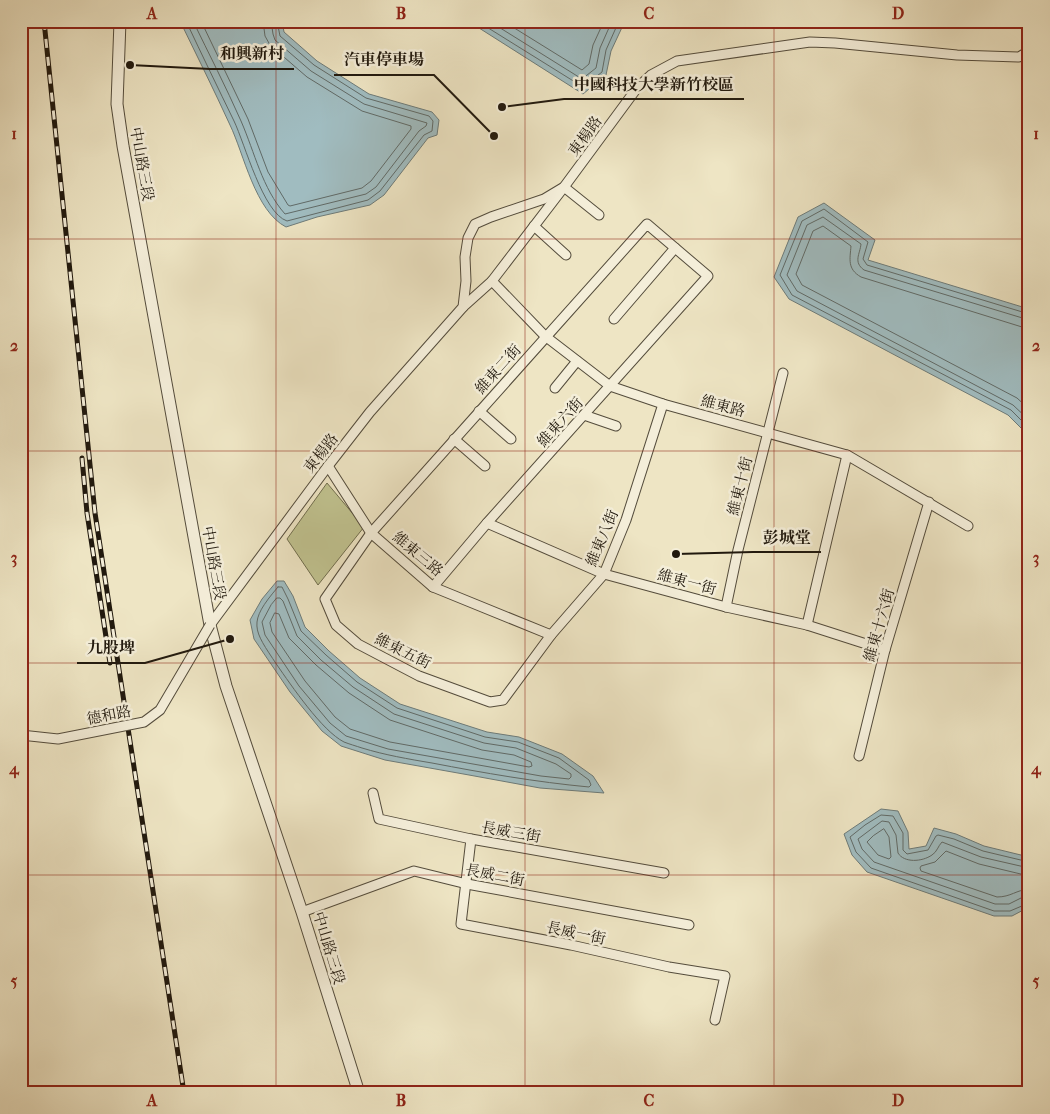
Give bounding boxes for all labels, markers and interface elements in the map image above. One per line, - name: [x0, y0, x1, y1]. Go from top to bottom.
- text: A: [146, 4, 158, 23]
- text: B: [396, 4, 406, 23]
- text: C: [644, 4, 655, 23]
- text: D: [892, 4, 904, 23]
- callout: 和興新村: [210, 38, 294, 69]
- text: 和興新村: [220, 44, 284, 63]
- callout: 汽車停車場: [334, 44, 434, 75]
- text: 汽車停車場: [344, 50, 424, 69]
- callout: 中國科技大學新竹校區: [564, 68, 744, 99]
- text: 中國科技大學新竹校區: [574, 75, 734, 94]
- street label: 東楊路: [564, 113, 606, 159]
- text: 1: [11, 124, 17, 143]
- text: 1: [1033, 124, 1039, 143]
- street label: 中山路三段: [127, 125, 157, 203]
- text: 2: [10, 336, 18, 355]
- text: 2: [1032, 336, 1040, 355]
- street label: 維東二街: [471, 341, 525, 397]
- street label: 維東路: [699, 391, 747, 421]
- street label: 維東六街: [533, 394, 587, 450]
- street label: 東楊路: [300, 430, 342, 476]
- street label: 維東十街: [724, 455, 756, 517]
- street label: 維東八街: [582, 507, 622, 569]
- callout: 彭城堂: [753, 521, 821, 552]
- street label: 中山路三段: [199, 524, 229, 602]
- street label: 維東三路: [389, 528, 447, 580]
- text: 彭城堂: [763, 528, 811, 547]
- text: 3: [11, 548, 17, 568]
- text: 3: [1033, 548, 1039, 568]
- street label: 維東一街: [656, 566, 718, 598]
- street label: 維東十六街: [860, 586, 898, 664]
- street label: 維東五街: [372, 630, 434, 672]
- callout: 九股埤: [77, 632, 145, 663]
- text: 九股埤: [87, 638, 135, 657]
- street label: 德和路: [85, 702, 133, 728]
- text: 4: [8, 759, 20, 779]
- text: 4: [1030, 759, 1042, 779]
- street label: 長威三街: [480, 818, 542, 846]
- street label: 長威二街: [464, 860, 526, 890]
- street label: 中山路三段: [309, 909, 349, 987]
- street label: 長威一街: [545, 918, 607, 948]
- text: 5: [11, 971, 18, 990]
- text: 5: [1033, 971, 1040, 990]
- text: A: [146, 1091, 158, 1110]
- text: B: [396, 1091, 406, 1110]
- text: C: [644, 1091, 655, 1110]
- text: D: [892, 1091, 904, 1110]

